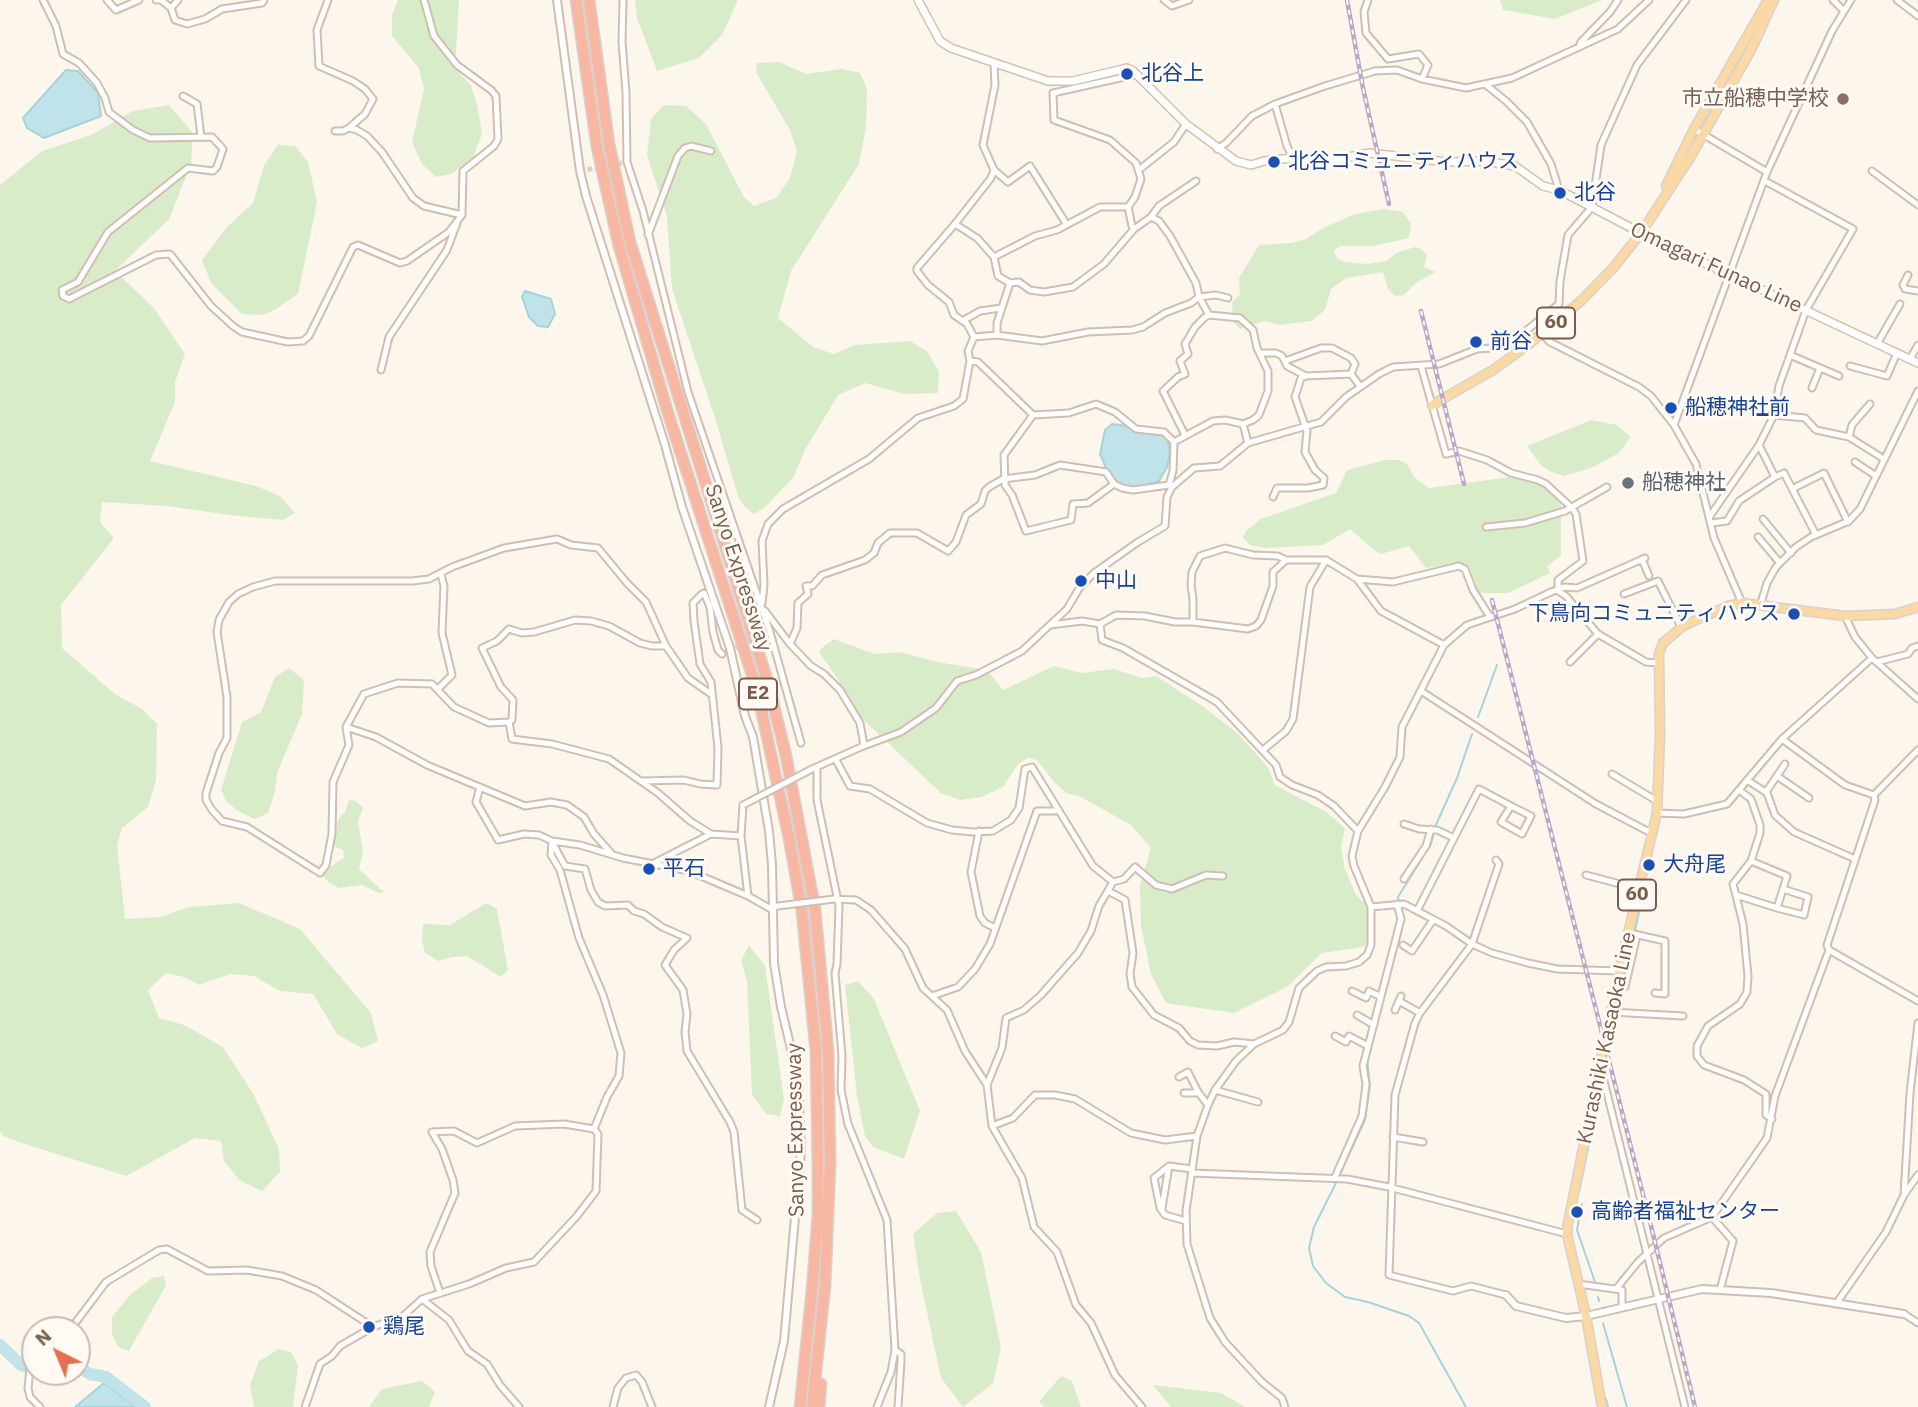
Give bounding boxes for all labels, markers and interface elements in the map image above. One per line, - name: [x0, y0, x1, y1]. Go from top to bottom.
- place label: 北谷上: [1141, 61, 1204, 87]
- marker: 北谷上: [1119, 66, 1135, 82]
- place label: 市立船穂中学校: [1682, 86, 1829, 112]
- marker: 市立船穂中学校: [1835, 91, 1851, 107]
- place label: 北谷コミュニティハウス: [1288, 149, 1519, 175]
- marker: 北谷コミュニティハウス: [1266, 154, 1282, 170]
- place label: 北谷: [1574, 180, 1616, 206]
- marker: 北谷: [1552, 185, 1568, 201]
- street label: Omagari Funao Line: [1626, 217, 1806, 319]
- road number: 60: [1537, 308, 1575, 338]
- place label: 前谷: [1490, 329, 1532, 355]
- marker: 前谷: [1468, 334, 1484, 350]
- place label: 船穂神社前: [1685, 395, 1790, 421]
- marker: 船穂神社前: [1663, 400, 1679, 416]
- place label: 船穂神社: [1642, 470, 1726, 496]
- marker: 船穂神社: [1620, 475, 1636, 491]
- street label: Sanyo Expressway: [699, 481, 777, 655]
- place label: 中山: [1095, 568, 1137, 594]
- marker: 中山: [1073, 573, 1089, 589]
- place label: 下鳥向コミュニティハウス: [1528, 601, 1780, 627]
- marker: 下鳥向コミュニティハウス: [1786, 606, 1802, 622]
- road number: E2: [739, 678, 777, 709]
- place label: 大舟尾: [1663, 852, 1726, 878]
- place label: 平石: [663, 856, 705, 882]
- marker: 大舟尾: [1641, 857, 1657, 873]
- marker: 平石: [641, 861, 657, 877]
- road number: 60: [1618, 880, 1656, 911]
- street label: Kurashiki Kasaoka Line: [1572, 930, 1642, 1146]
- street label: Sanyo Expressway: [782, 1043, 810, 1217]
- place label: 高齢者福祉センター: [1591, 1199, 1780, 1225]
- marker: 高齢者福祉センター: [1569, 1204, 1585, 1220]
- place label: 鶏尾: [383, 1314, 425, 1340]
- north arrow: [21, 1316, 91, 1386]
- marker: 鶏尾: [361, 1319, 377, 1335]
- text: N: [30, 1324, 56, 1351]

